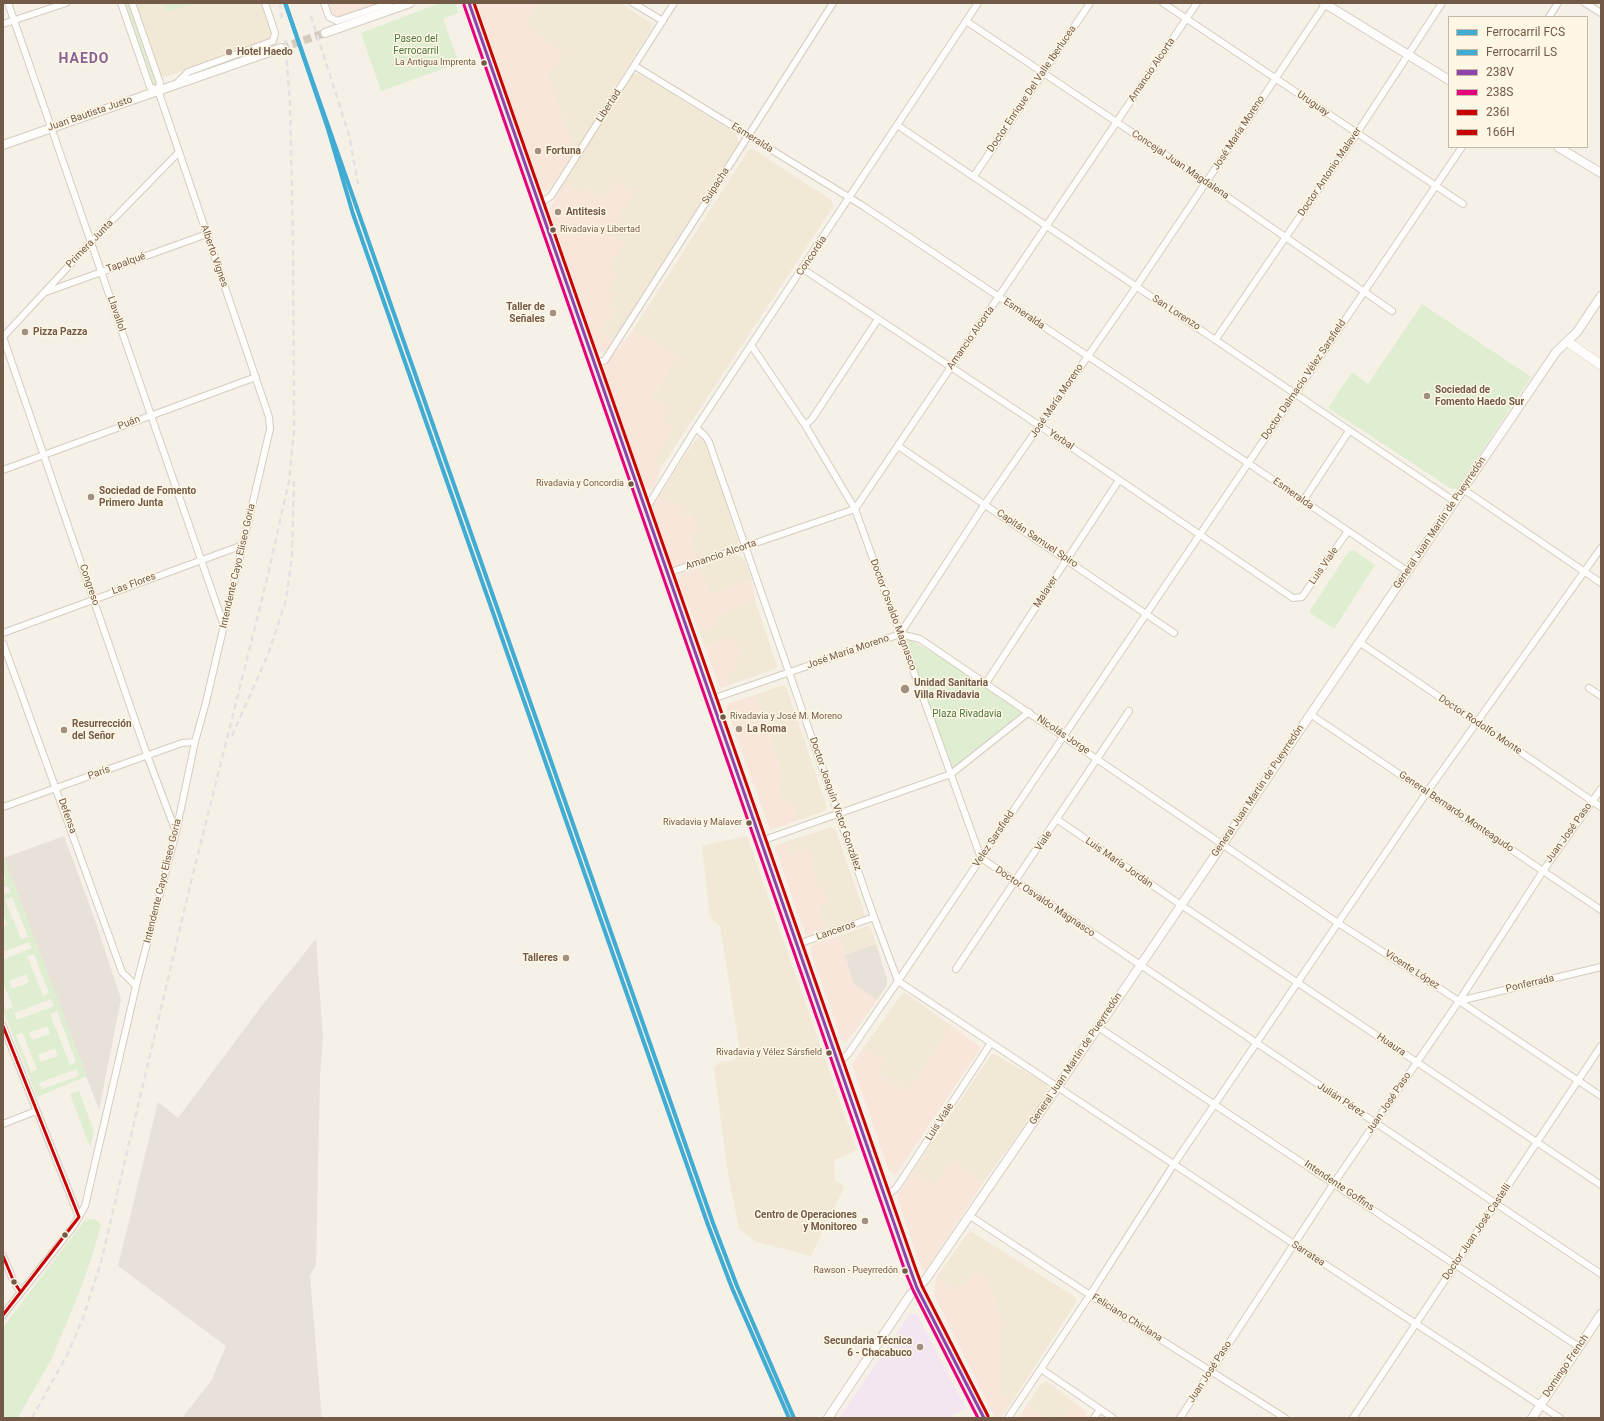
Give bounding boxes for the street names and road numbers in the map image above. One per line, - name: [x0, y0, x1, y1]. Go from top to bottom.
- street label: Doctor Enrique Del Valle Iberlucea: [985, 23, 1079, 155]
- street label: Amancio Alcorta: [1126, 36, 1178, 104]
- street label: Libertad: [594, 87, 624, 125]
- street label: Uruguay: [1294, 89, 1332, 119]
- street label: Juan Bautista Justo: [46, 94, 134, 134]
- street label: José María Moreno: [1210, 94, 1268, 172]
- street label: Esmeralda: [729, 120, 775, 156]
- street label: Doctor Antonio Malaver: [1296, 125, 1364, 219]
- street label: Concejal Juan Magdalena: [1129, 128, 1231, 202]
- street label: Suipacha: [700, 165, 732, 207]
- street label: Primera Junta: [64, 217, 116, 271]
- street label: Alberto Vignes: [198, 223, 230, 289]
- street label: Concordia: [794, 234, 830, 278]
- street label: Tapalqué: [105, 250, 147, 276]
- street label: San Lorenzo: [1150, 293, 1202, 333]
- street label: Llavallol: [104, 295, 128, 333]
- street label: Esmeralda: [1001, 296, 1047, 332]
- street label: Amancio Alcorta: [945, 304, 997, 372]
- street label: Doctor Dalmacio Vélez Sarsfield: [1259, 318, 1349, 442]
- street label: José María Moreno: [1028, 362, 1086, 440]
- street label: Puán: [116, 413, 142, 433]
- street label: Yerbal: [1046, 427, 1076, 453]
- street label: General Juan Martín de Pueyrredón: [1391, 455, 1489, 591]
- street label: Esmeralda: [1270, 476, 1316, 512]
- street label: Intendente Cayo Eliseo Goria: [218, 503, 258, 629]
- street label: Capitán Samuel Spiro: [994, 507, 1080, 571]
- street label: Amancio Alcorta: [684, 537, 758, 573]
- street label: Luis Viale: [1307, 545, 1341, 587]
- street label: Doctor Osvaldo Magnasco: [867, 558, 919, 672]
- street label: Congreso: [76, 563, 102, 607]
- street label: Las Flores: [110, 571, 158, 597]
- street label: Malaver: [1031, 574, 1061, 610]
- street label: José María Moreno: [805, 632, 891, 672]
- street label: Doctor Rodolfo Monte: [1436, 693, 1524, 757]
- street label: Nicolás Jorge: [1034, 713, 1092, 757]
- street label: General Juan Martín de Pueyrredón: [1209, 723, 1307, 859]
- street label: Doctor Joaquín Victor González: [806, 736, 864, 872]
- street label: París: [86, 763, 112, 783]
- street label: General Bernardo Monteagudo: [1396, 769, 1516, 855]
- street label: Defensa: [55, 797, 79, 835]
- street label: Juan José Paso: [1543, 801, 1595, 865]
- street label: Velez Sarsfield: [971, 809, 1017, 869]
- street label: Intendente Cayo Eliseo Goria: [142, 818, 184, 944]
- street label: Viale: [1033, 829, 1055, 853]
- street label: Luis María Jordán: [1083, 835, 1155, 891]
- street label: Doctor Osvaldo Magnasco: [993, 864, 1097, 940]
- street label: Lanceros: [815, 919, 857, 943]
- street label: Vicente López: [1382, 948, 1442, 992]
- street label: Ponferrada: [1505, 973, 1555, 995]
- street label: General Juan Martín de Pueyrredón: [1027, 991, 1125, 1127]
- street label: Huaura: [1374, 1031, 1408, 1059]
- street label: Juan José Paso: [1364, 1070, 1414, 1136]
- street label: Julián Pérez: [1315, 1080, 1367, 1120]
- street label: Luis Viale: [923, 1101, 957, 1143]
- street label: Intendente Goffins: [1302, 1158, 1376, 1214]
- street label: Doctor Juan José Castelli: [1440, 1181, 1514, 1283]
- street label: Sarratea: [1289, 1239, 1327, 1269]
- street label: Feliciano Chiclana: [1090, 1291, 1164, 1345]
- street label: Domingo French: [1541, 1332, 1591, 1400]
- street label: Juan José Paso: [1186, 1339, 1234, 1405]

